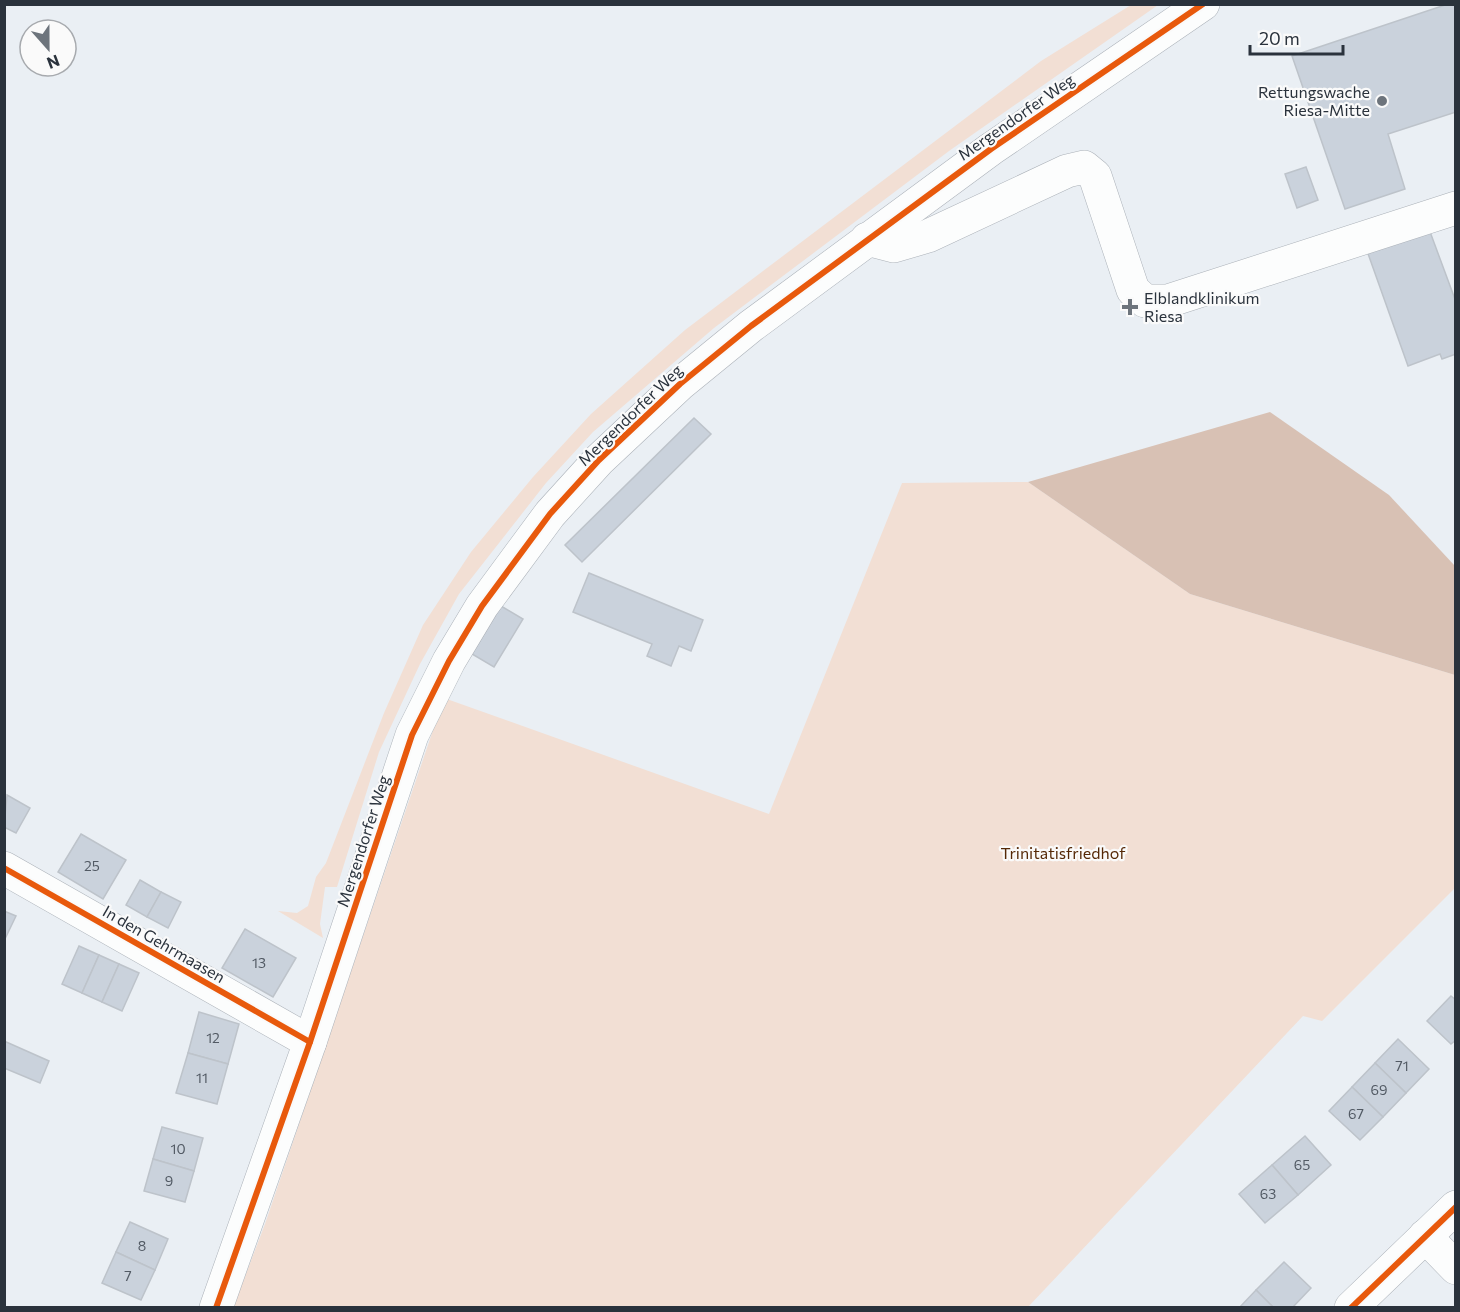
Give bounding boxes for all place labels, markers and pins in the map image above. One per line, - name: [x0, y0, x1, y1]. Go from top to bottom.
- place label: Rettungswache Riesa-Mitte: [1258, 82, 1370, 119]
- marker: Rettungswache Riesa-Mitte: [1375, 94, 1389, 108]
- place label: Elblandklinikum Riesa: [1144, 288, 1260, 325]
- marker: Elblandklinikum Riesa: [1121, 298, 1139, 316]

